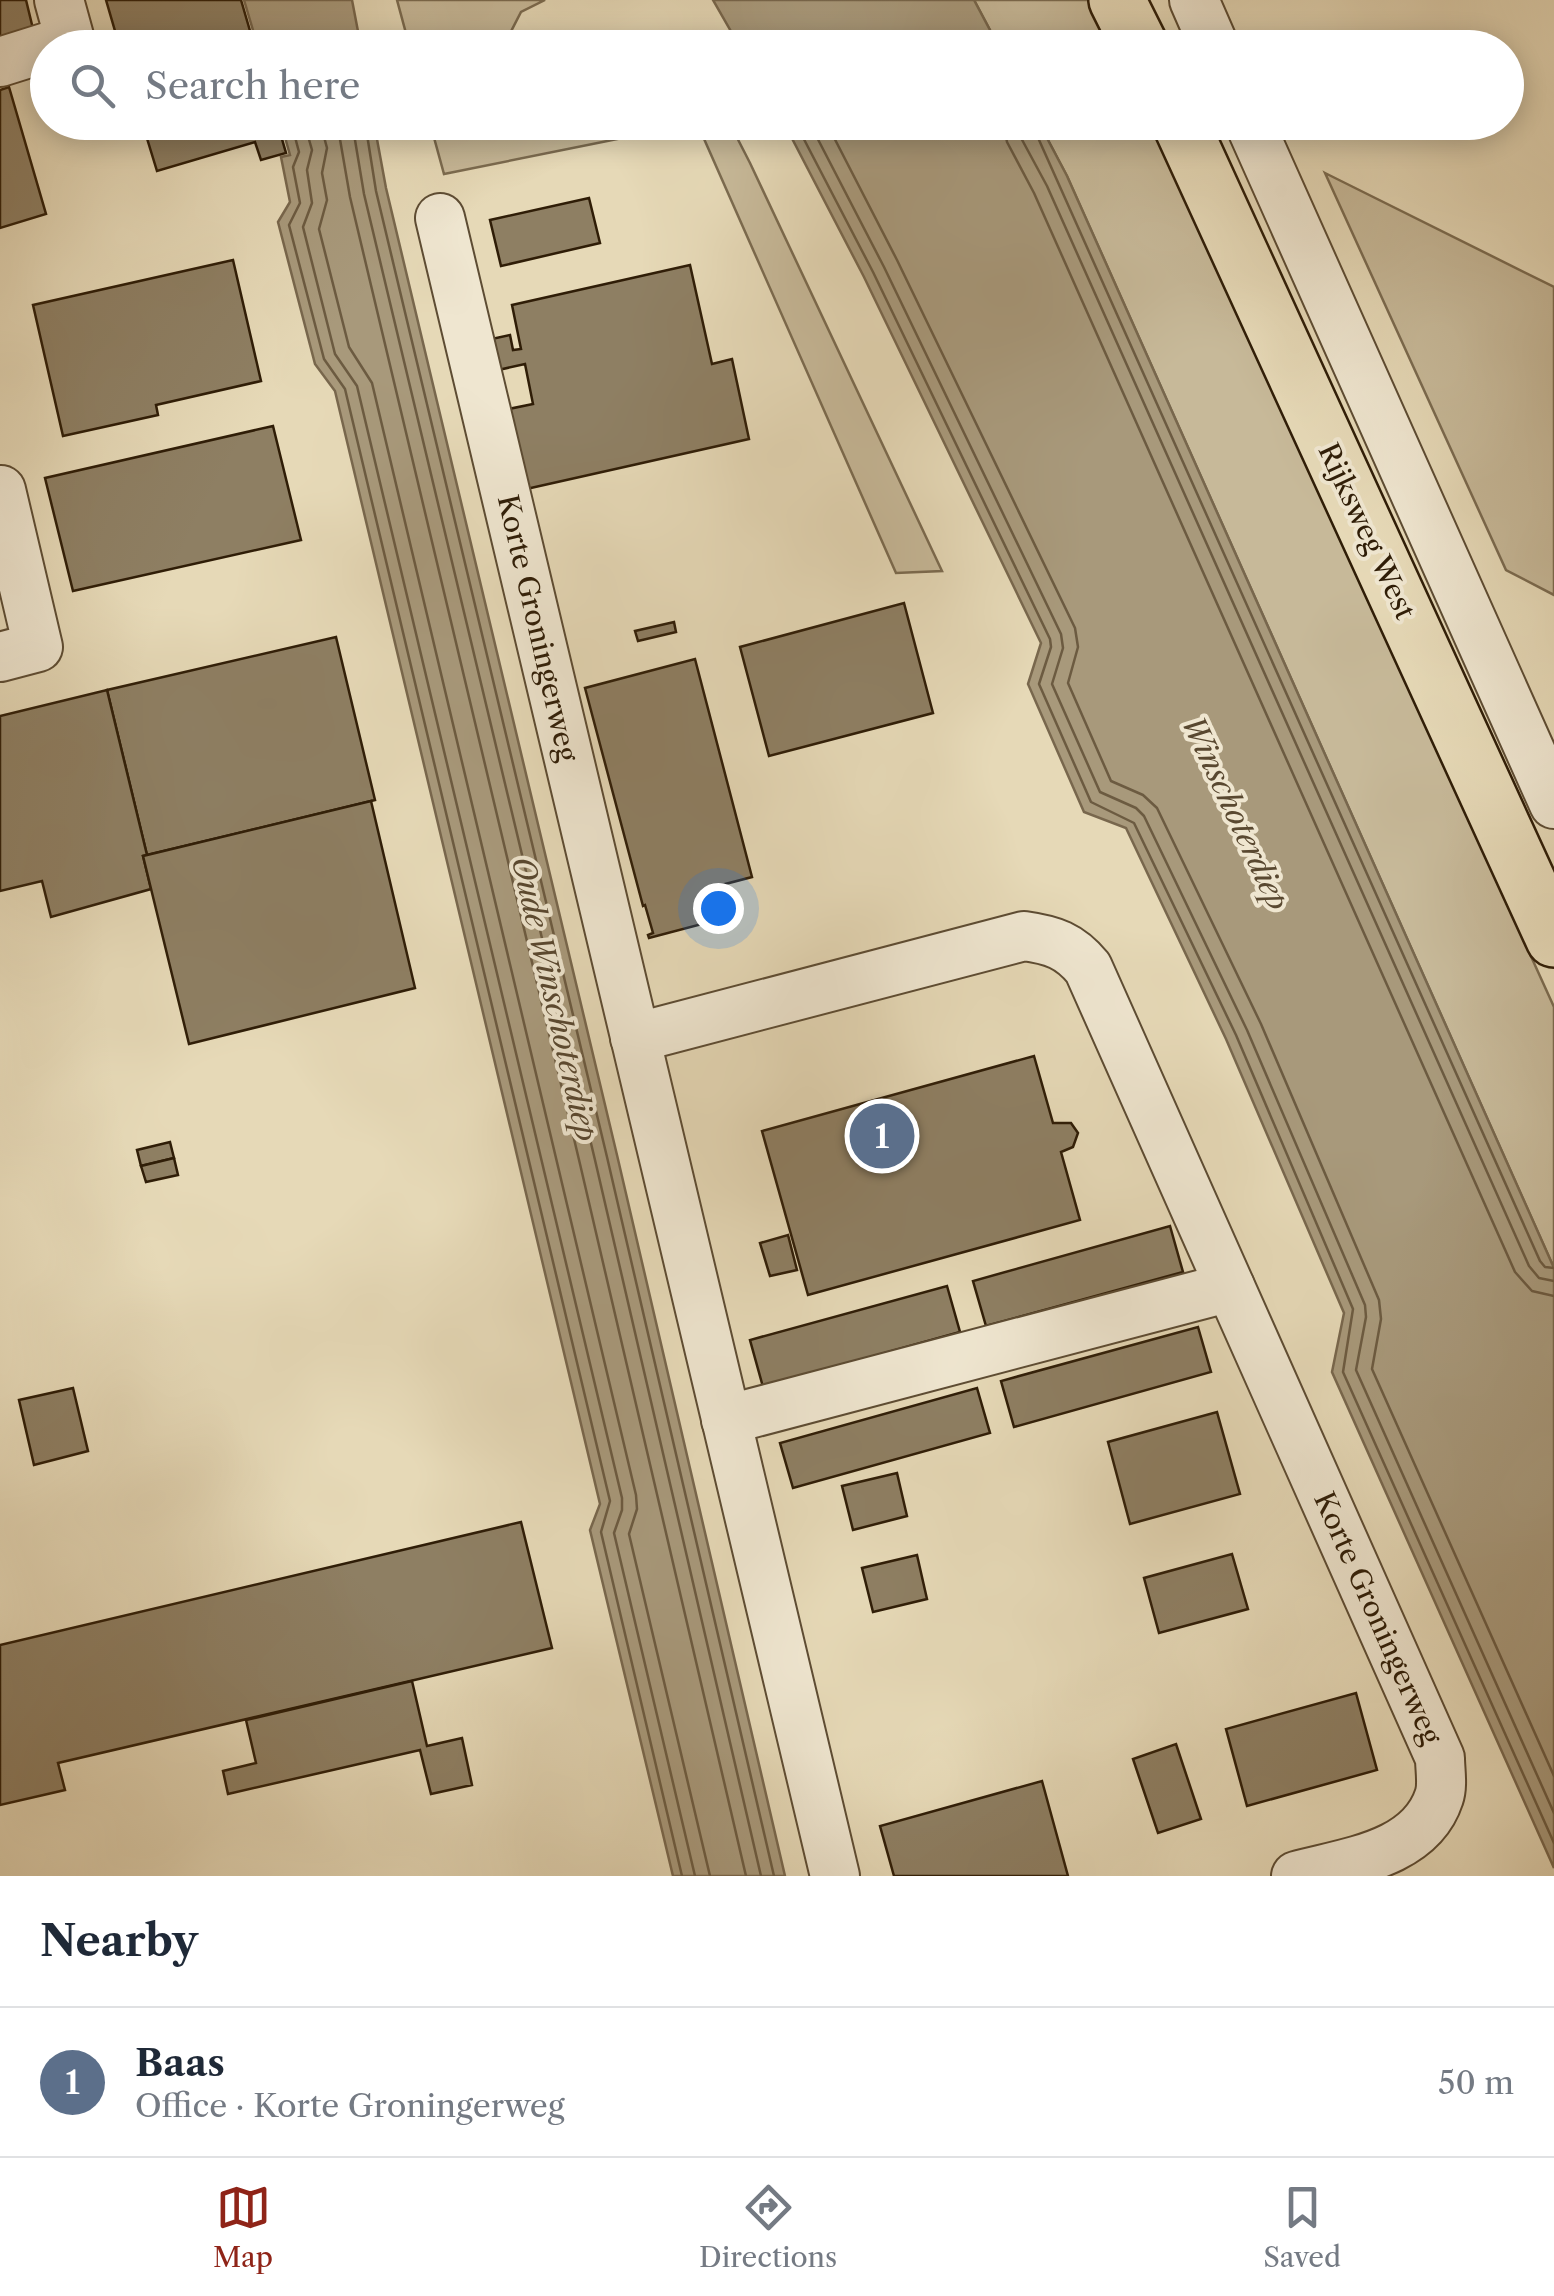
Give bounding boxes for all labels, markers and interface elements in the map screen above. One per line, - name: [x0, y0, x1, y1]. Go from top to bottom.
- search box: [30, 30, 1524, 140]
- icon: search: [65, 58, 120, 113]
- text: Search here: [145, 62, 360, 109]
- street label: Rijksweg West: [1311, 438, 1423, 625]
- street label: Korte Groningerweg: [491, 491, 585, 765]
- water label: Winschoterdiep: [1174, 709, 1297, 916]
- water label: Oude Winschoterdiep: [504, 853, 605, 1145]
- your location: [693, 883, 744, 934]
- pin: 1: [850, 1098, 914, 1174]
- street label: Korte Groningerweg: [1307, 1487, 1449, 1750]
- text: Nearby: [40, 1915, 198, 1967]
- text: Baas: [135, 2039, 225, 2086]
- text: 1: [65, 2063, 80, 2102]
- text: 50 m: [1438, 2063, 1514, 2102]
- text: Office · Korte Groningerweg: [135, 2086, 565, 2125]
- tab: Map: [213, 2180, 273, 2274]
- tab: Directions: [699, 2180, 837, 2274]
- tab: Saved: [1263, 2180, 1341, 2274]

